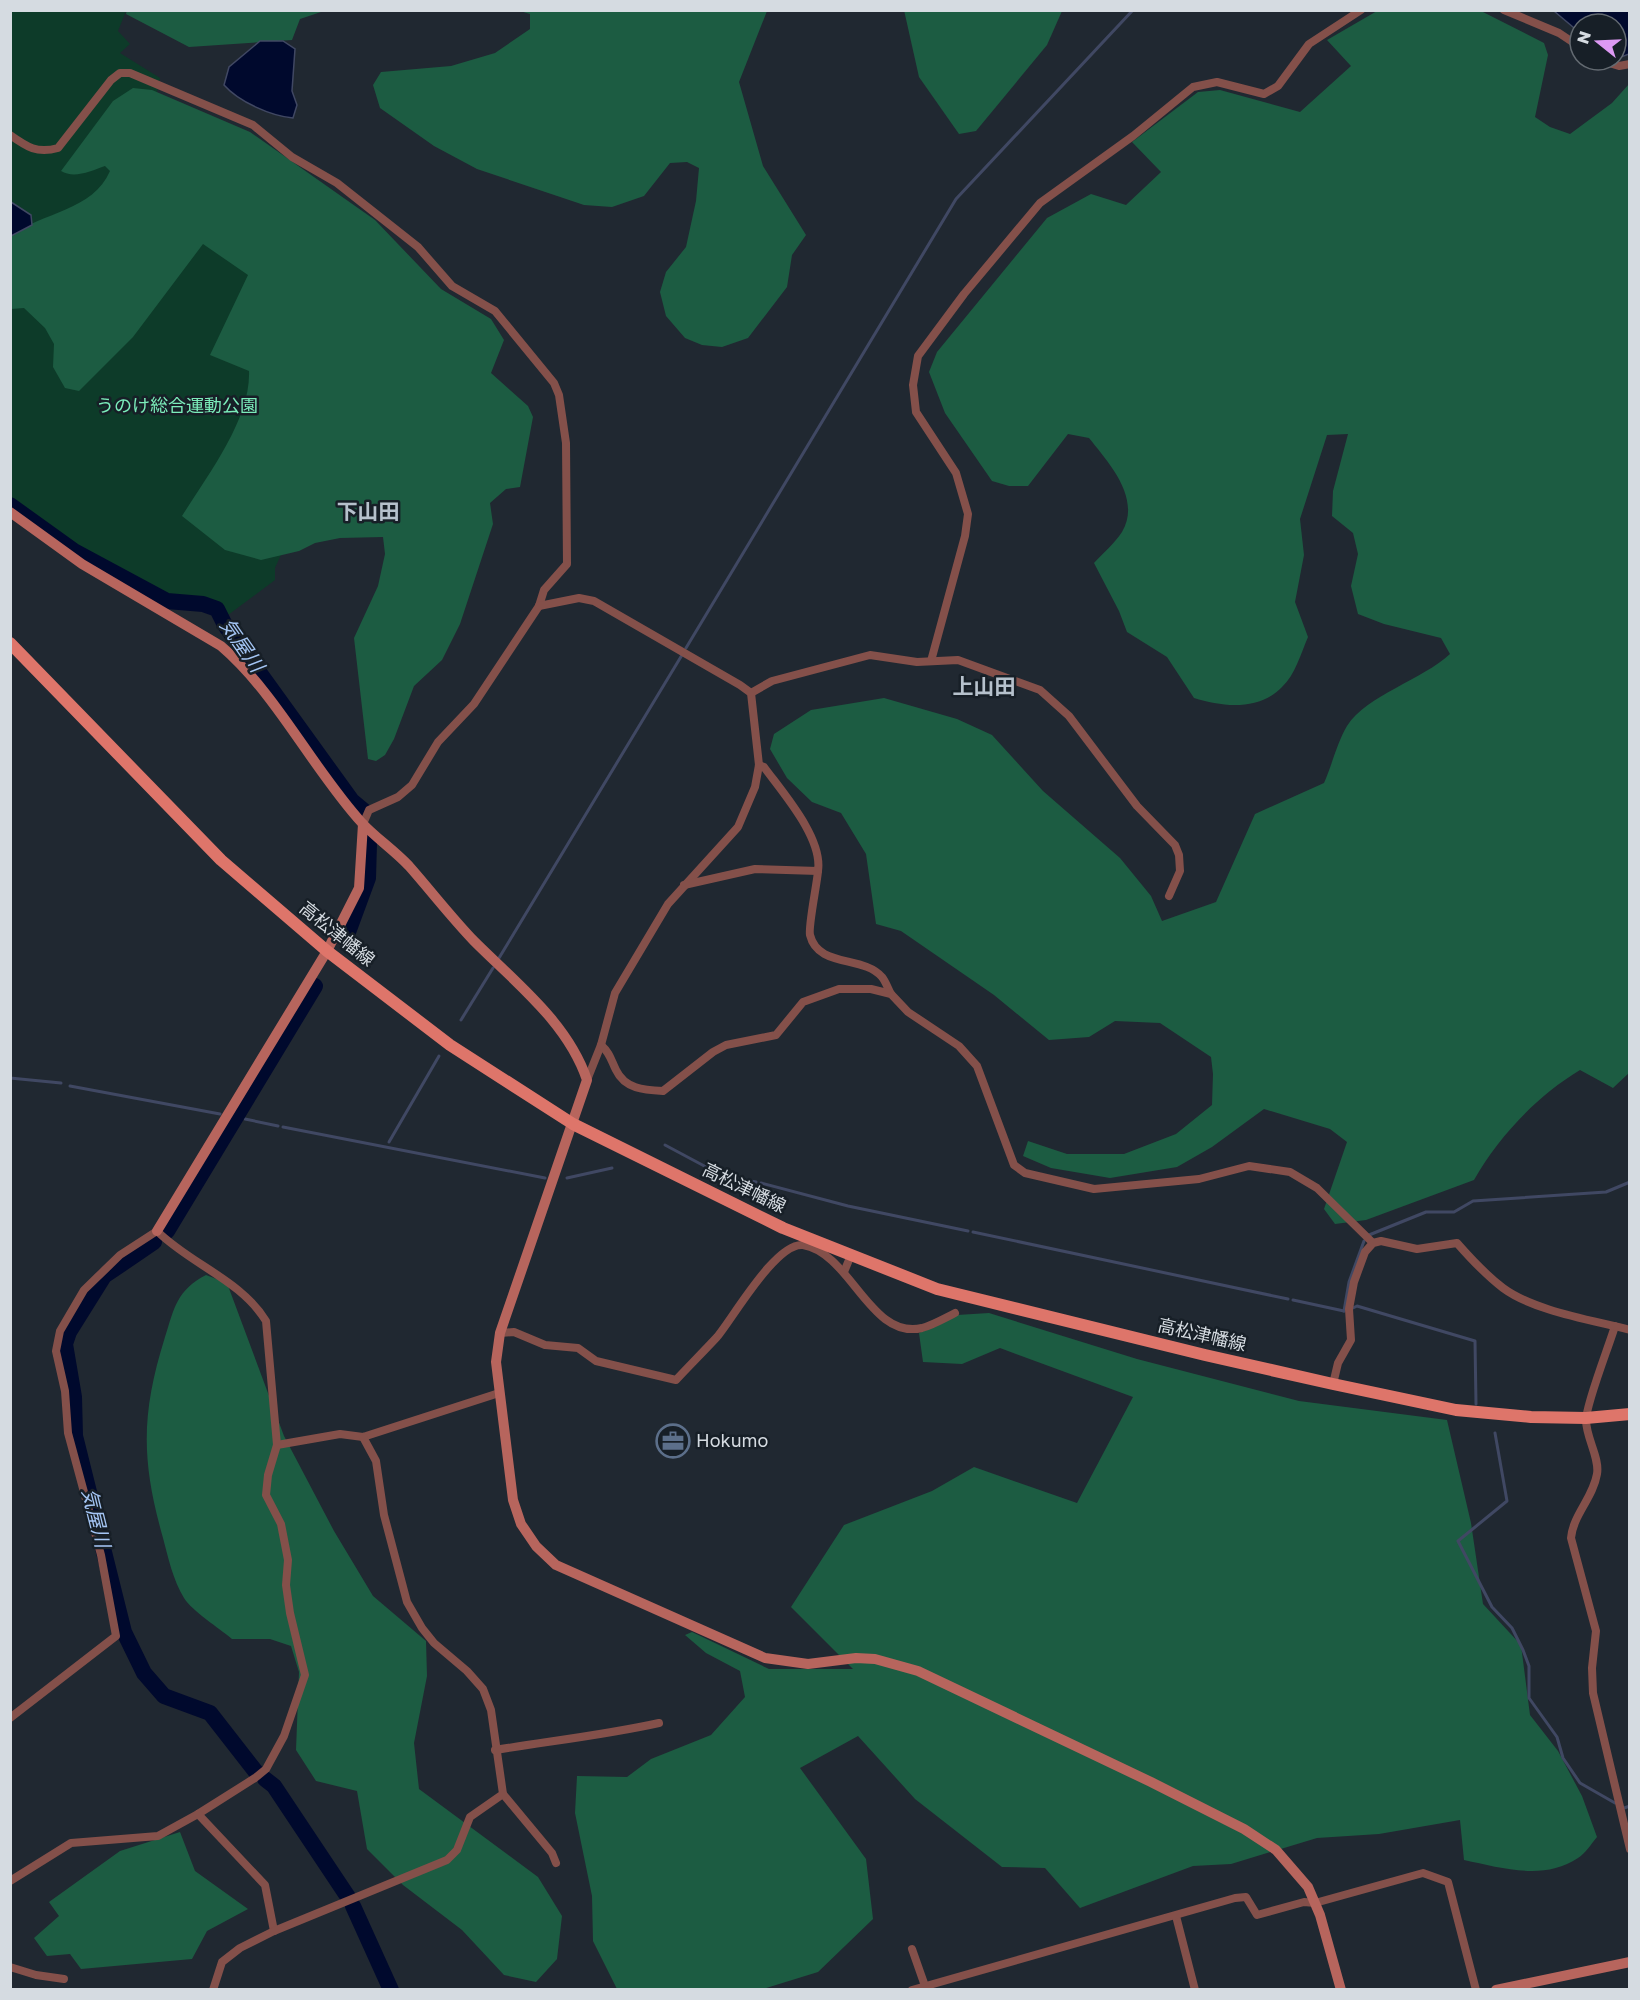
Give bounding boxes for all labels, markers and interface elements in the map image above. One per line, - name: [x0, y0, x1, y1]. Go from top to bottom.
- north arrow: [1568, 12, 1628, 72]
- text: N: [1572, 28, 1595, 46]
- park label: うのけ総合運動公園: [96, 394, 258, 416]
- district label: 下山田: [337, 498, 400, 524]
- water label: 気屋川: [216, 613, 271, 678]
- district label: 上山田: [953, 673, 1016, 699]
- street label: 高松津幡線: [296, 896, 380, 970]
- street label: 高松津幡線: [699, 1157, 790, 1217]
- street label: 高松津幡線: [1156, 1313, 1249, 1355]
- office icon: Hokumo: [655, 1423, 691, 1459]
- place label: Hokumo: [696, 1429, 768, 1451]
- water label: 気屋川: [78, 1486, 116, 1552]

